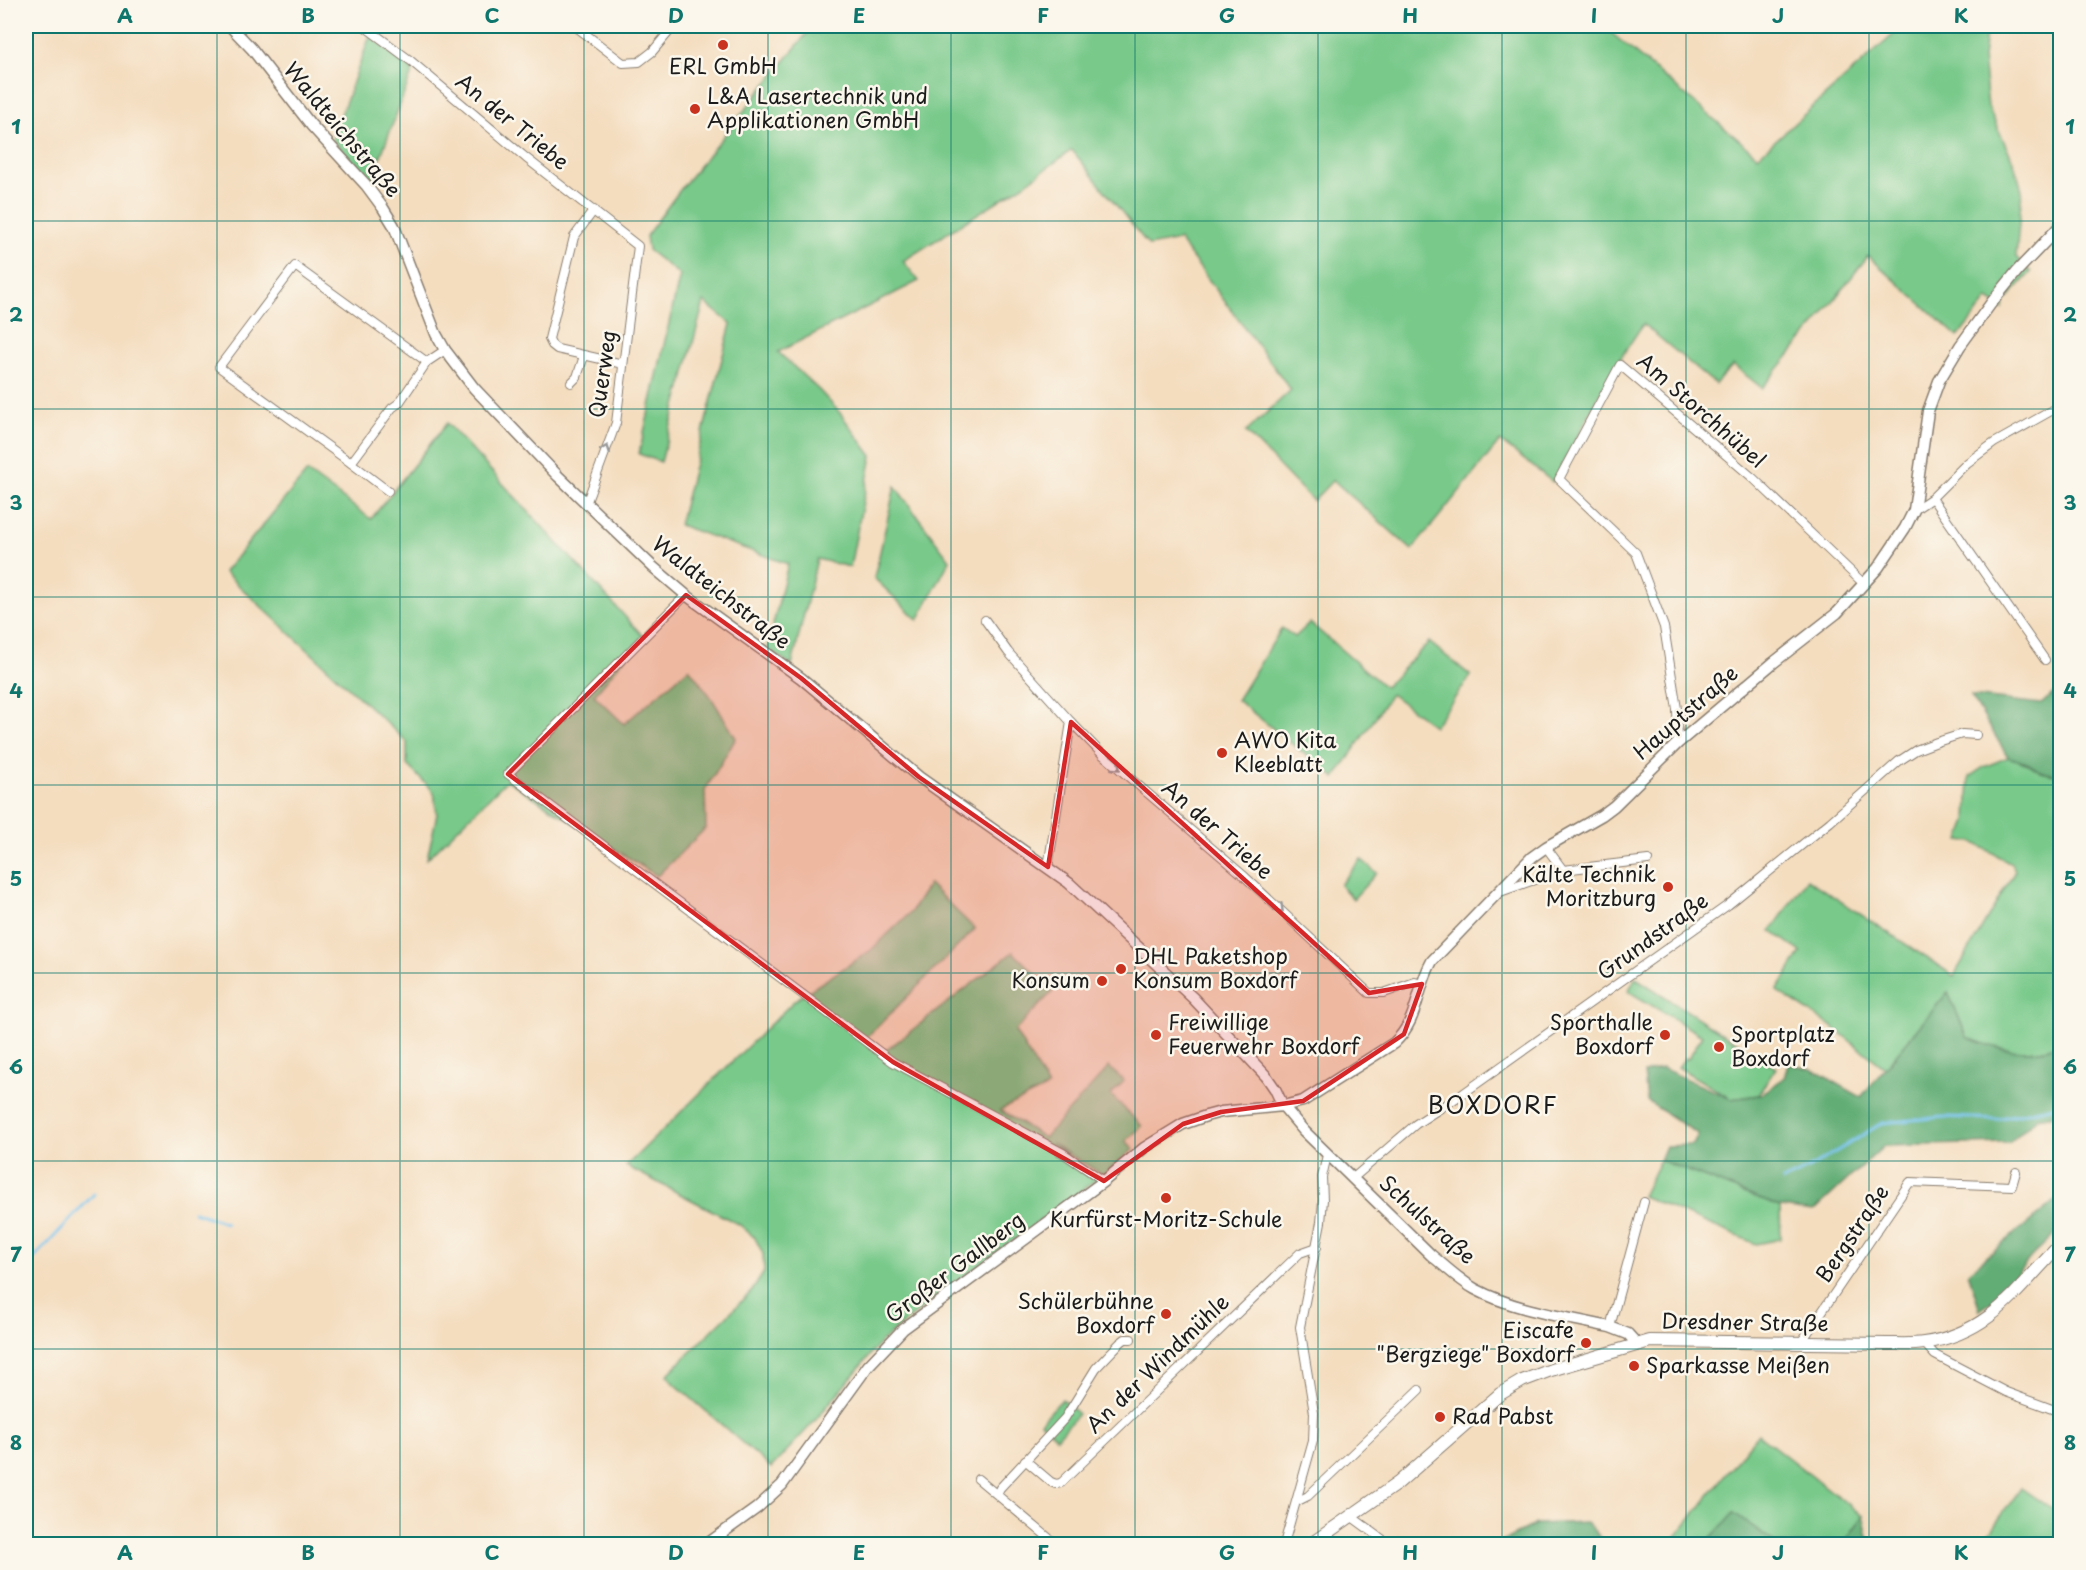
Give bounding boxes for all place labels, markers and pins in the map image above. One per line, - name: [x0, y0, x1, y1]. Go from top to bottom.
- marker: ERL GmbH: [716, 38, 730, 52]
- place label: ERL GmbH: [669, 49, 777, 81]
- place label: L&A Lasertechnik und Applikationen GmbH: [707, 79, 928, 135]
- marker: L&A Lasertechnik und Applikationen GmbH: [688, 102, 702, 116]
- place label: AWO Kita Kleeblatt: [1234, 723, 1337, 779]
- marker: AWO Kita Kleeblatt: [1215, 746, 1229, 760]
- place label: Kälte Technik Moritzburg: [1522, 857, 1656, 913]
- marker: Kälte Technik Moritzburg: [1661, 880, 1675, 894]
- place label: DHL Paketshop Konsum Boxdorf: [1133, 939, 1299, 995]
- marker: DHL Paketshop Konsum Boxdorf: [1114, 962, 1128, 976]
- place label: Konsum: [1012, 963, 1090, 995]
- marker: Konsum: [1095, 974, 1109, 988]
- place label: Freiwillige Feuerwehr Boxdorf: [1168, 1005, 1361, 1061]
- place label: Sporthalle Boxdorf: [1550, 1005, 1655, 1061]
- place label: Sportplatz Boxdorf: [1731, 1017, 1835, 1073]
- marker: Freiwillige Feuerwehr Boxdorf: [1149, 1028, 1163, 1042]
- marker: Sporthalle Boxdorf: [1658, 1028, 1672, 1042]
- marker: Sportplatz Boxdorf: [1712, 1040, 1726, 1054]
- marker: Kurfürst-Moritz-Schule: [1159, 1191, 1173, 1205]
- place label: Kurfürst-Moritz-Schule: [1049, 1202, 1283, 1234]
- place label: Schülerbühne Boxdorf: [1018, 1284, 1156, 1340]
- marker: Schülerbühne Boxdorf: [1159, 1307, 1173, 1321]
- place label: Eiscafe "Bergziege" Boxdorf: [1376, 1313, 1576, 1369]
- marker: Eiscafe "Bergziege" Boxdorf: [1579, 1336, 1593, 1350]
- place label: Sparkasse Meißen: [1646, 1348, 1830, 1380]
- marker: Sparkasse Meißen: [1627, 1359, 1641, 1373]
- place label: Rad Pabst: [1452, 1399, 1553, 1431]
- marker: Rad Pabst: [1433, 1410, 1447, 1424]

